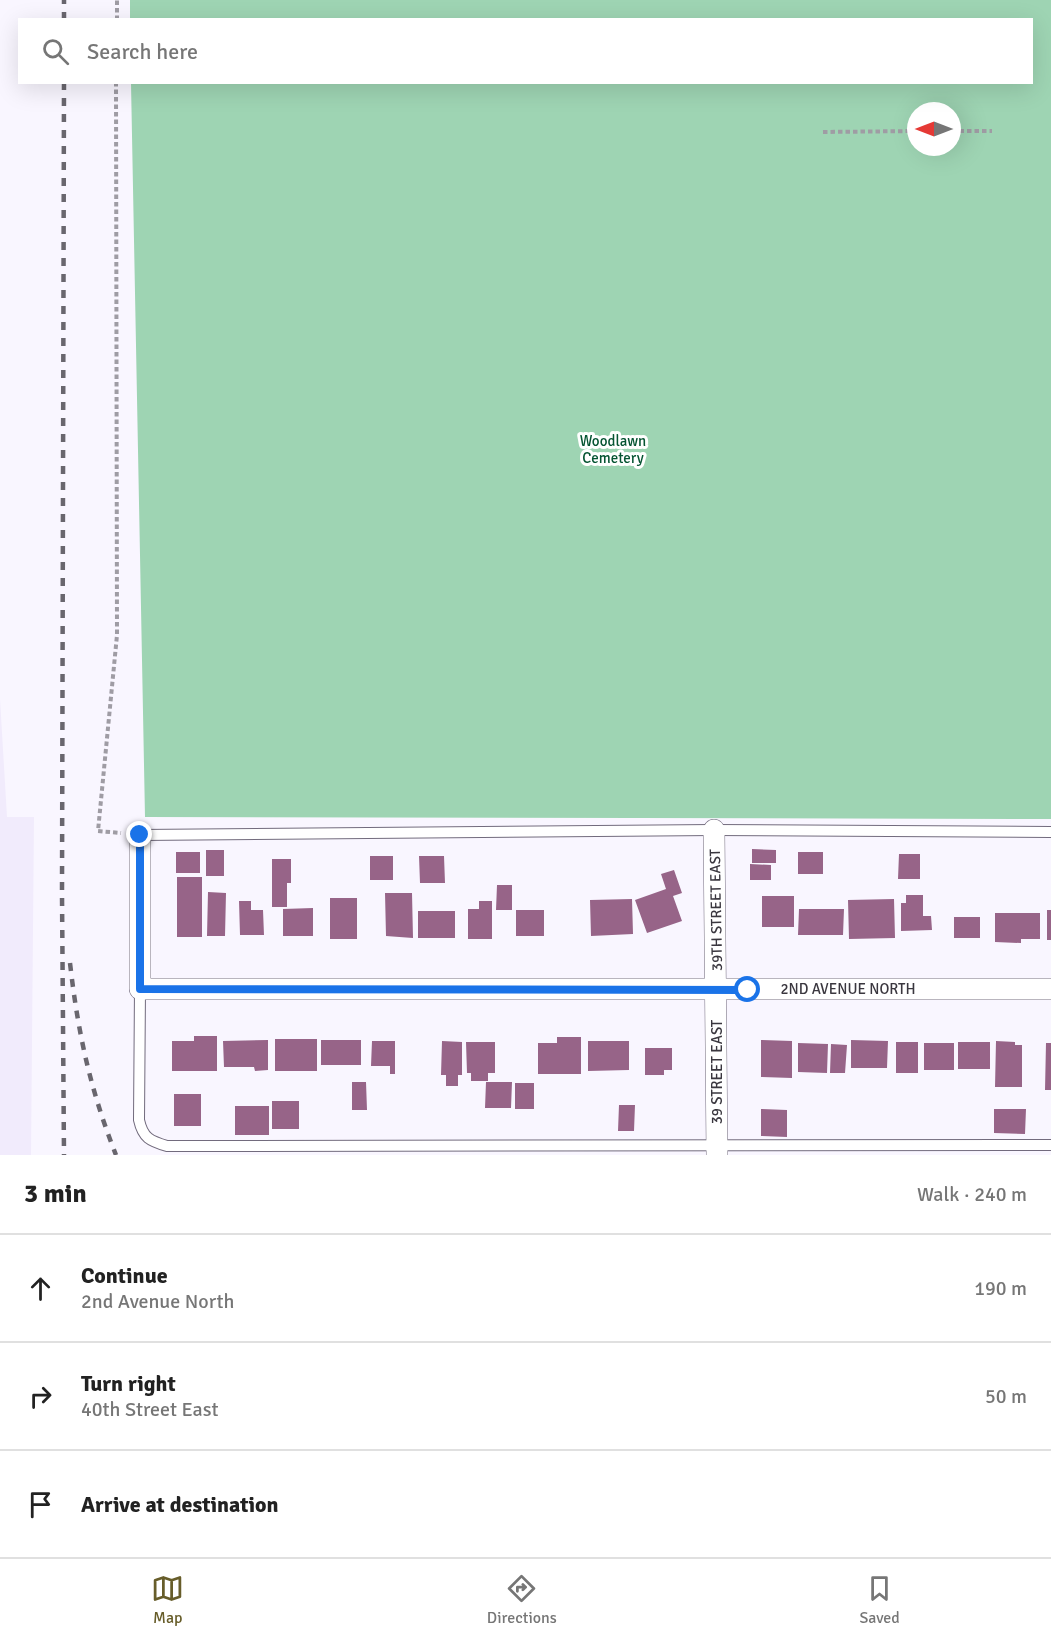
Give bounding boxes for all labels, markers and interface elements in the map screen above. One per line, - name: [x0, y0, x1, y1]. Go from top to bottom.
- search box: [18, 18, 1033, 84]
- icon: search: [39, 35, 72, 68]
- text: Search here: [87, 38, 198, 65]
- north arrow: [907, 102, 961, 156]
- park label: Woodlawn Cemetery: [580, 432, 646, 467]
- route end: [126, 821, 152, 847]
- street label: 39TH STREET EAST: [706, 848, 726, 971]
- route start: [734, 976, 760, 1002]
- street label: 2ND AVENUE NORTH: [780, 980, 916, 998]
- street label: 39 STREET EAST: [708, 1019, 726, 1124]
- text: 3 min: [24, 1178, 87, 1210]
- text: Walk · 240 m: [917, 1182, 1027, 1207]
- text: Continue: [81, 1262, 168, 1289]
- icon: ahead: [24, 1272, 57, 1305]
- text: 190 m: [974, 1276, 1027, 1301]
- text: 2nd Avenue North: [81, 1289, 234, 1314]
- text: Turn right: [81, 1370, 176, 1397]
- icon: right: [24, 1380, 57, 1413]
- text: 50 m: [985, 1384, 1027, 1409]
- text: 40th Street East: [81, 1397, 218, 1422]
- icon: arrive: [24, 1488, 57, 1521]
- text: Arrive at destination: [81, 1491, 278, 1518]
- tab: Map: [151, 1572, 184, 1628]
- tab: Directions: [487, 1572, 557, 1628]
- tab: Saved: [859, 1572, 900, 1628]

